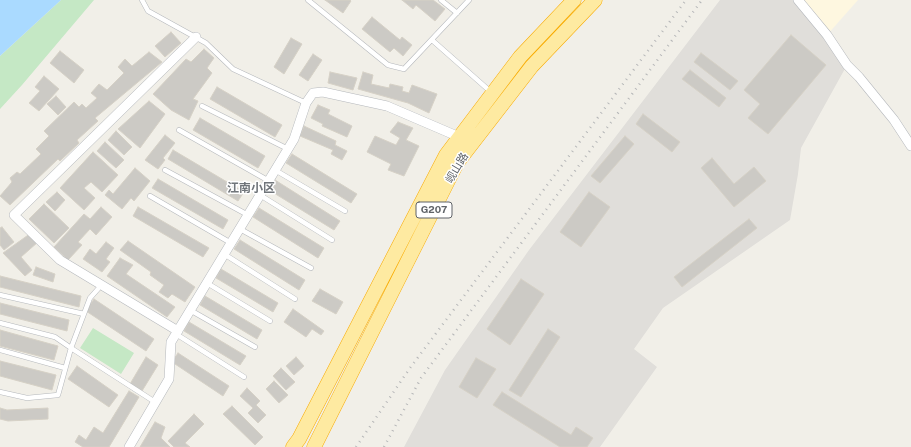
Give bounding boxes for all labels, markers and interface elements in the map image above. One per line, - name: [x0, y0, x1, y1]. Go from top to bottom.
- street label: 岘山路: [443, 150, 471, 186]
- district label: 江南小区: [227, 181, 275, 195]
- road number: G207: [416, 202, 452, 218]

